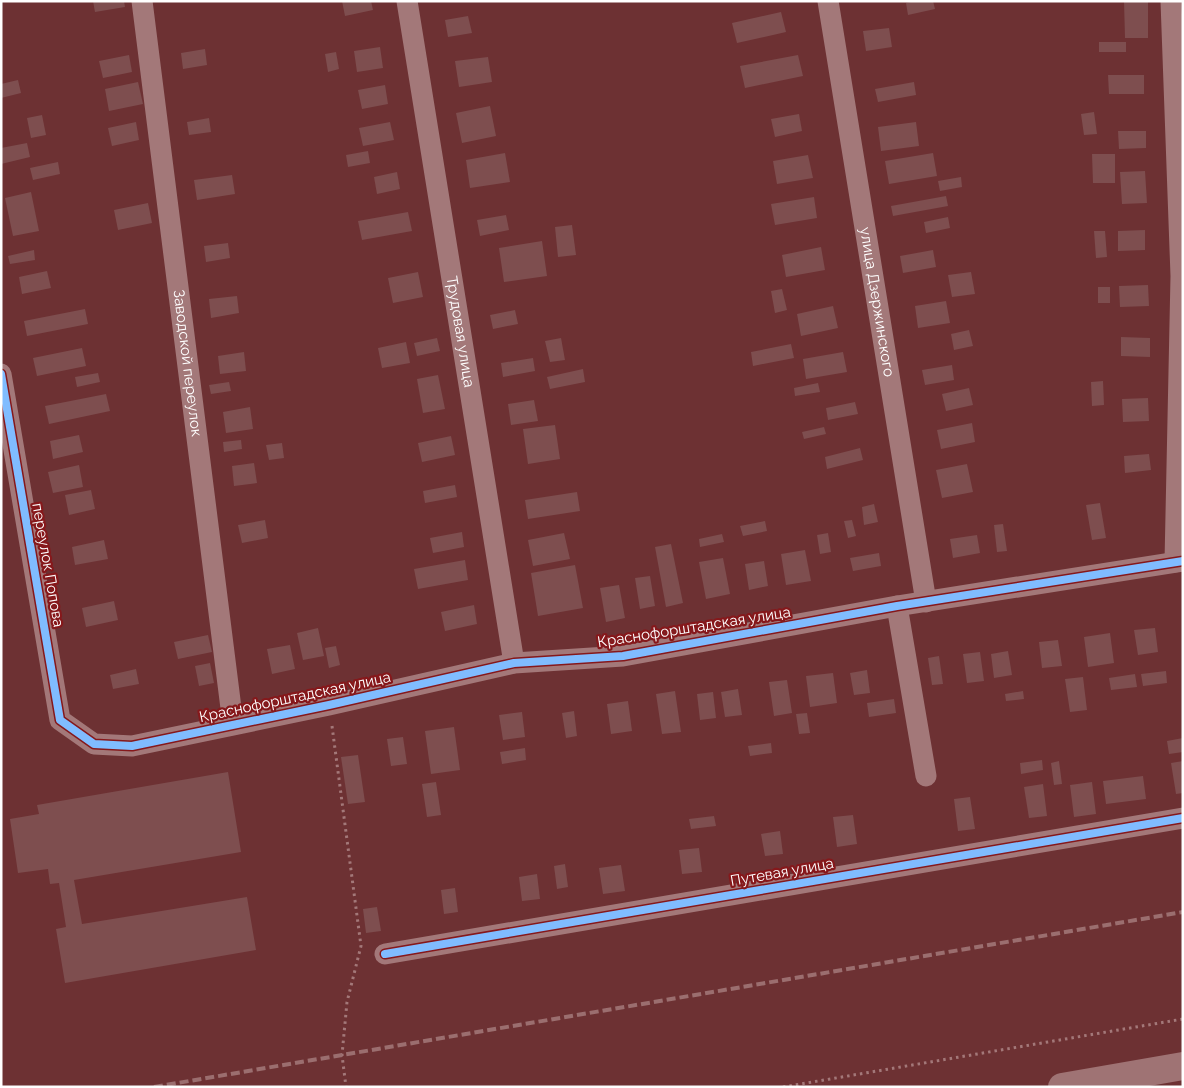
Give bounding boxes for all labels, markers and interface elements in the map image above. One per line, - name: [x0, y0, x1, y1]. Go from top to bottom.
- street label: улица Дзержинского: [856, 226, 898, 378]
- street label: Трудовая улица: [443, 275, 478, 389]
- street label: Заводской переулок: [169, 289, 206, 438]
- street label: переулок Попова: [28, 502, 68, 628]
- street label: Краснофорштадская улица: [596, 603, 792, 651]
- street label: Краснофорштадская улица: [198, 668, 392, 726]
- street label: Путевая улица: [729, 854, 835, 890]

